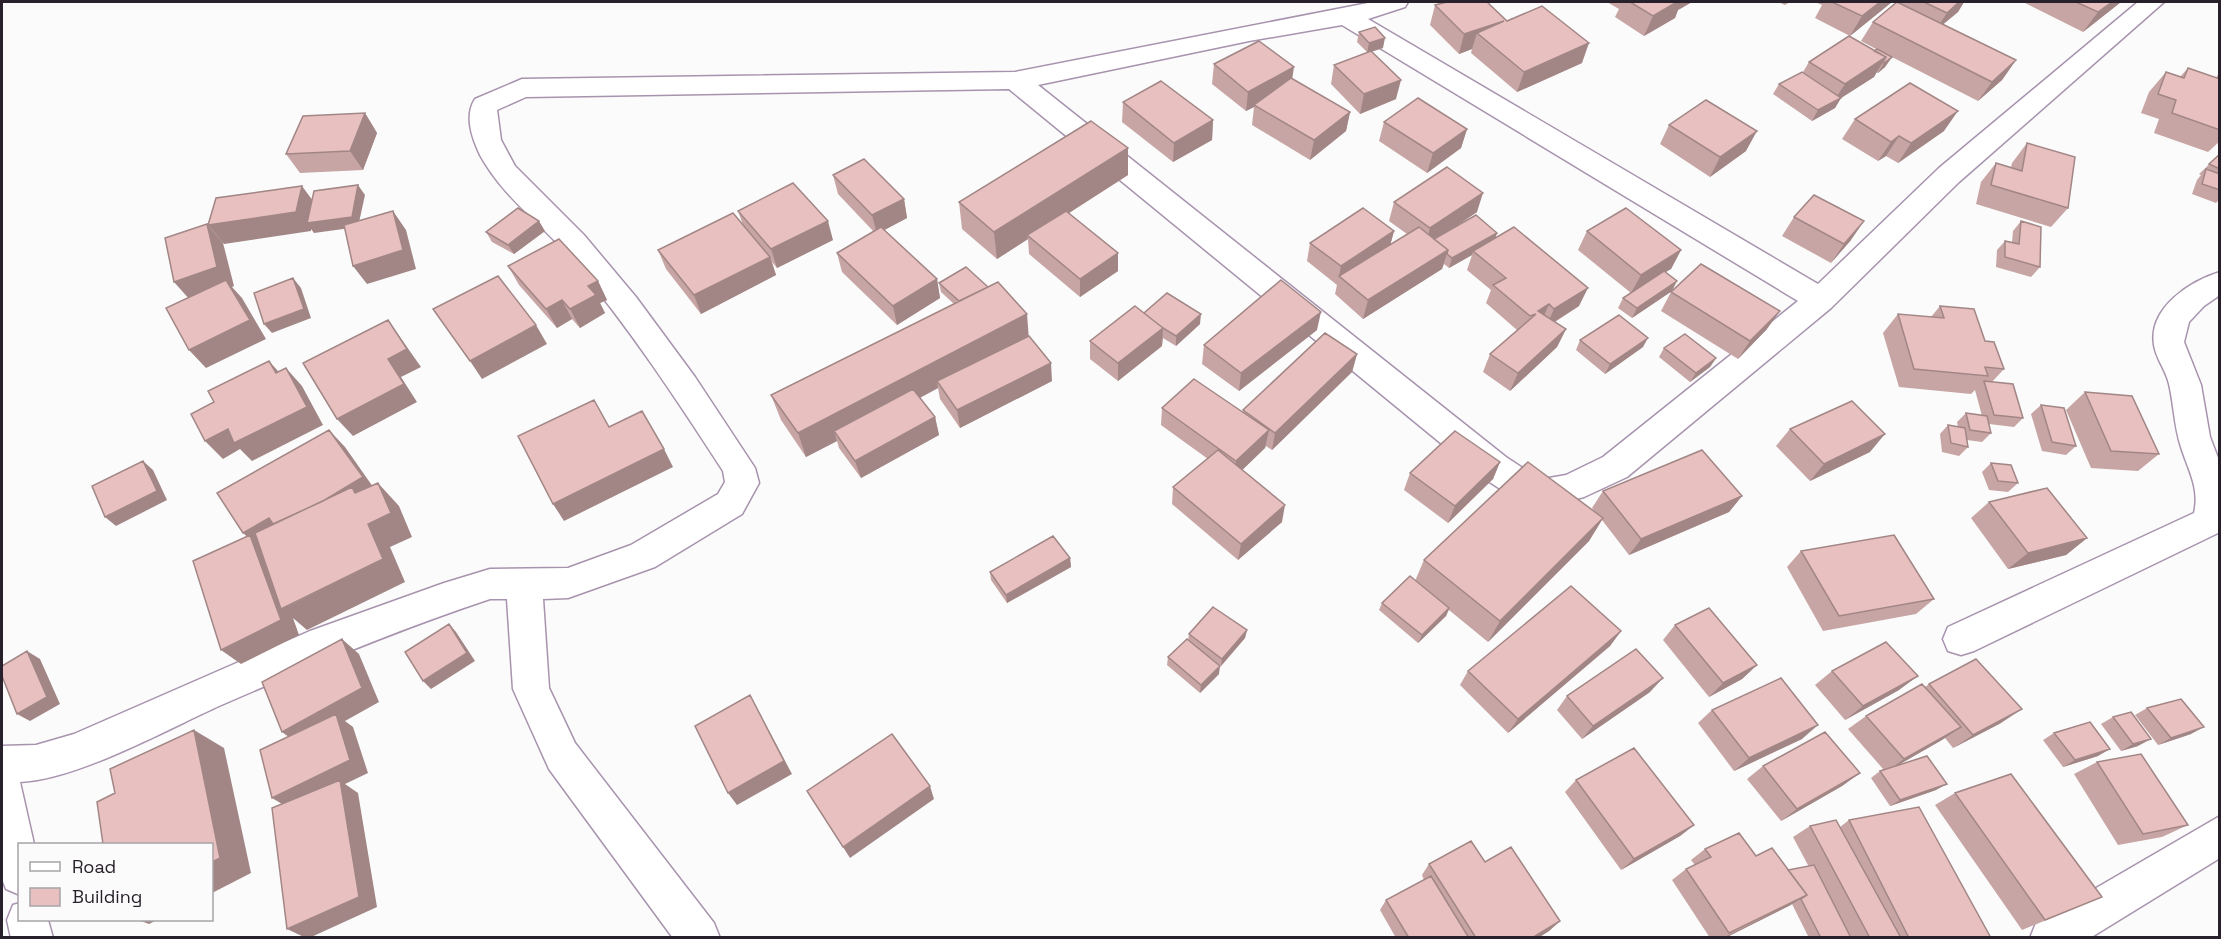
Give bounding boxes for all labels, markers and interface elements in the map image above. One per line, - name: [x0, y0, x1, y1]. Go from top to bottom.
- legend: [18, 843, 213, 921]
- text: Road: [72, 855, 116, 878]
- text: Building: [72, 885, 142, 908]

